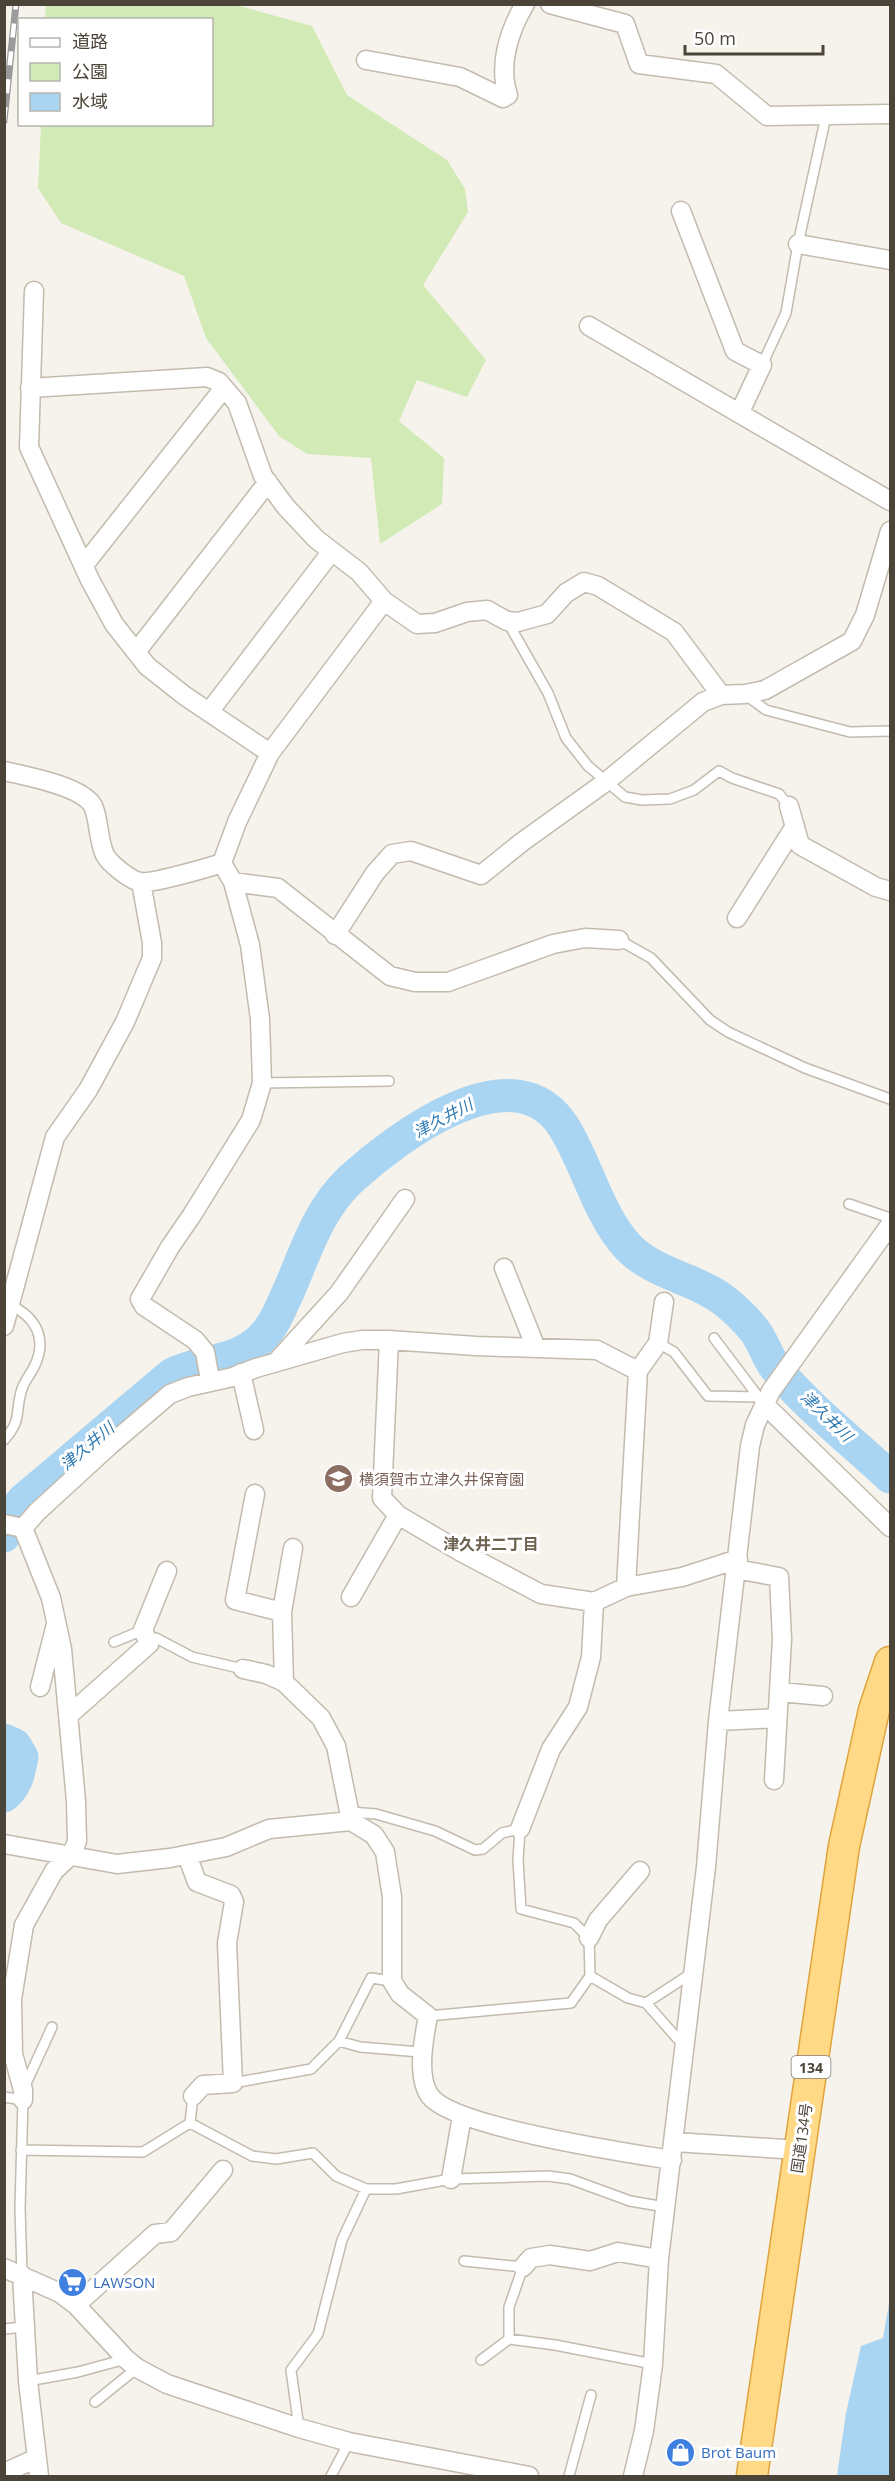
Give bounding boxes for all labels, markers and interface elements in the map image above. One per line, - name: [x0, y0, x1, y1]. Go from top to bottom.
- legend: [18, 18, 213, 126]
- scale bar: [685, 18, 823, 56]
- text: 50 m: [694, 26, 736, 50]
- text: 道路: [72, 29, 108, 53]
- text: 公園: [72, 59, 108, 83]
- text: 水域: [72, 89, 108, 113]
- water label: 津久井川: [410, 1092, 478, 1143]
- water label: 津久井川: [796, 1386, 859, 1448]
- water label: 津久井川: [55, 1416, 120, 1475]
- school or university icon: 横須賀市立津久井保育園: [322, 1463, 354, 1495]
- place label: 横須賀市立津久井保育園: [359, 1469, 524, 1489]
- district label: 津久井二丁目: [443, 1533, 539, 1555]
- road number: 134: [792, 2056, 830, 2078]
- street label: 国道134号: [786, 2102, 816, 2174]
- supermarket icon: LAWSON: [56, 2266, 88, 2298]
- place label: LAWSON: [93, 2272, 155, 2292]
- shop icon: Brot Baum: [664, 2436, 696, 2468]
- place label: Brot Baum: [701, 2442, 776, 2462]

